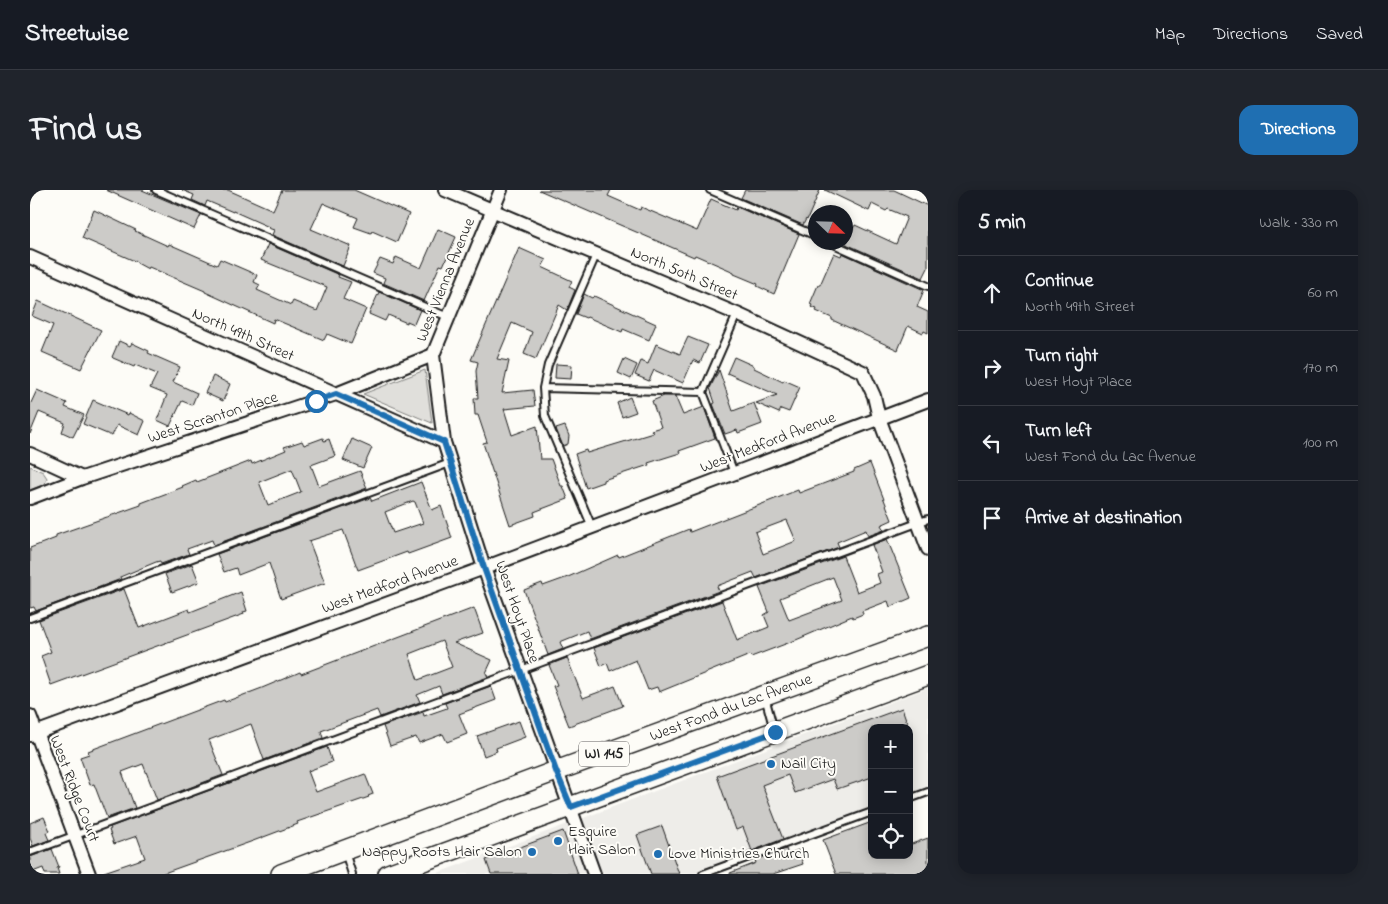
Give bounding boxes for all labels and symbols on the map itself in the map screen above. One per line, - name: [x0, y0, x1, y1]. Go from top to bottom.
- north arrow: [808, 205, 853, 250]
- street label: West Vienna Avenue: [410, 214, 482, 346]
- street label: North 50th Street: [627, 241, 742, 308]
- street label: North 49th Street: [188, 302, 299, 369]
- street label: West Scranton Place: [145, 385, 282, 450]
- route start: [305, 390, 328, 413]
- street label: West Medford Avenue: [697, 406, 840, 480]
- street label: West Medford Avenue: [318, 549, 462, 621]
- street label: West Hoyt Place: [488, 558, 546, 667]
- street label: West Fond du Lac Avenue: [647, 667, 816, 748]
- route end: [764, 721, 787, 744]
- street label: West Ridge Court: [43, 732, 106, 846]
- road number: WI 145: [579, 742, 629, 766]
- place label: Nail City: [781, 752, 836, 776]
- marker: Nail City: [765, 758, 777, 770]
- place label: Esquire Hair Salon: [568, 820, 636, 862]
- marker: Esquire Hair Salon: [552, 835, 564, 847]
- place label: Nappy Roots Hair Salon: [362, 840, 522, 864]
- place label: Love Ministries Church: [668, 842, 809, 866]
- marker: Nappy Roots Hair Salon: [526, 846, 538, 858]
- marker: Love Ministries Church: [652, 848, 664, 860]

